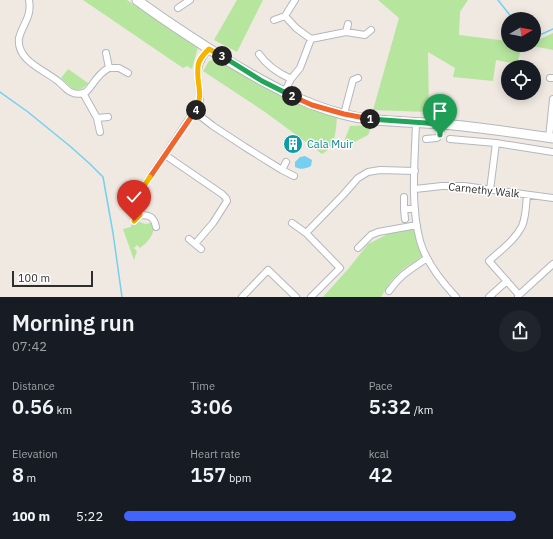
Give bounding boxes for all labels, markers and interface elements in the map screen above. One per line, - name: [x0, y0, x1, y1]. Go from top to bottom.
- north arrow: [501, 12, 541, 52]
- map controls: [501, 12, 541, 100]
- pin: 3: [212, 46, 232, 66]
- text: 3: [219, 49, 225, 63]
- button: locate: [501, 60, 541, 100]
- pin: 2: [282, 86, 302, 106]
- text: 2: [289, 89, 295, 103]
- pin: [423, 94, 457, 135]
- pin: 4: [186, 100, 206, 120]
- icon: arrive: [429, 100, 451, 122]
- text: 4: [193, 103, 199, 117]
- pin: 1: [360, 109, 380, 129]
- text: 1: [367, 112, 373, 126]
- building icon: Cala Muir: [282, 133, 304, 155]
- place label: Cala Muir: [307, 137, 353, 151]
- street label: Carnethy Walk: [448, 179, 520, 201]
- pin: [117, 180, 151, 221]
- icon: check: [123, 186, 145, 208]
- scale bar: [12, 269, 93, 288]
- text: 100 m: [18, 271, 50, 285]
- text: Morning run: [12, 308, 135, 337]
- button: share: [499, 310, 541, 352]
- text: 07:42: [12, 338, 47, 355]
- text: Distance: [12, 379, 55, 393]
- text: Time: [190, 379, 215, 393]
- text: Pace: [369, 379, 393, 393]
- text: 0.56: [12, 393, 54, 420]
- text: 3:06: [190, 393, 233, 420]
- text: 5:32: [369, 393, 411, 420]
- text: km: [54, 403, 72, 417]
- text: /km: [411, 403, 433, 417]
- text: Elevation: [12, 447, 58, 461]
- text: Heart rate: [190, 447, 240, 461]
- text: kcal: [369, 447, 389, 461]
- text: 8: [12, 461, 24, 488]
- text: 157: [190, 461, 226, 488]
- text: 42: [369, 461, 393, 488]
- text: m: [24, 471, 36, 485]
- text: bpm: [226, 471, 251, 485]
- text: 100 m: [12, 508, 50, 525]
- text: 5:22: [76, 508, 103, 525]

